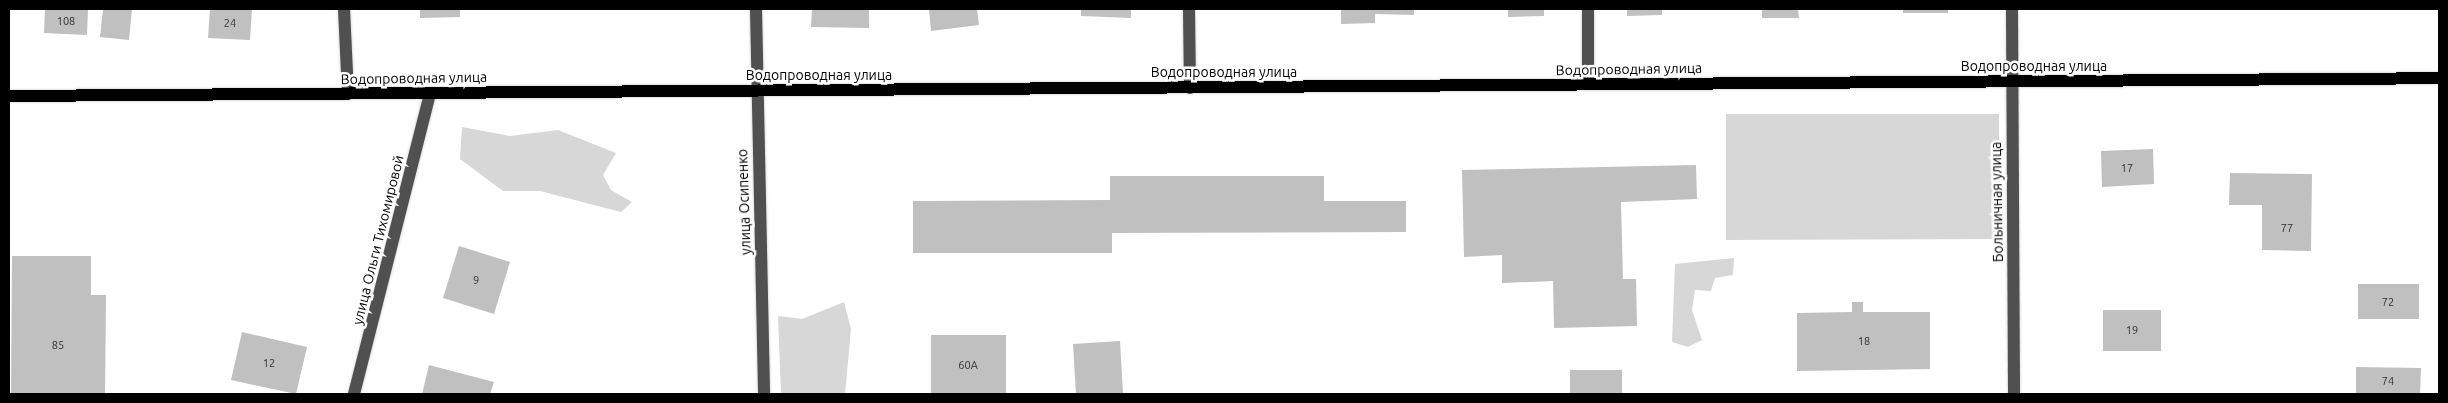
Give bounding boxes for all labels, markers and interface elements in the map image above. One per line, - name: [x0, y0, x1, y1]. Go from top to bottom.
- house number: 108: [57, 14, 75, 28]
- house number: 24: [224, 16, 236, 30]
- street label: Водопроводная улица: [1961, 58, 2107, 74]
- street label: Водопроводная улица: [1556, 59, 1702, 79]
- street label: Водопроводная улица: [1151, 64, 1297, 80]
- street label: Водопроводная улица: [746, 67, 892, 83]
- street label: Водопроводная улица: [341, 68, 487, 88]
- street label: Больничная улица: [1988, 142, 2006, 262]
- street label: улица Осипенко: [734, 149, 754, 255]
- street label: улица Ольги Тихомировой: [349, 153, 407, 327]
- house number: 17: [2121, 161, 2133, 175]
- house number: 77: [2281, 221, 2293, 235]
- house number: 9: [473, 273, 479, 287]
- house number: 72: [2382, 295, 2394, 309]
- house number: 19: [2126, 323, 2138, 337]
- house number: 18: [1858, 334, 1870, 348]
- house number: 85: [52, 338, 64, 352]
- house number: 12: [263, 356, 275, 370]
- house number: 60А: [958, 358, 978, 372]
- house number: 74: [2382, 374, 2394, 388]

